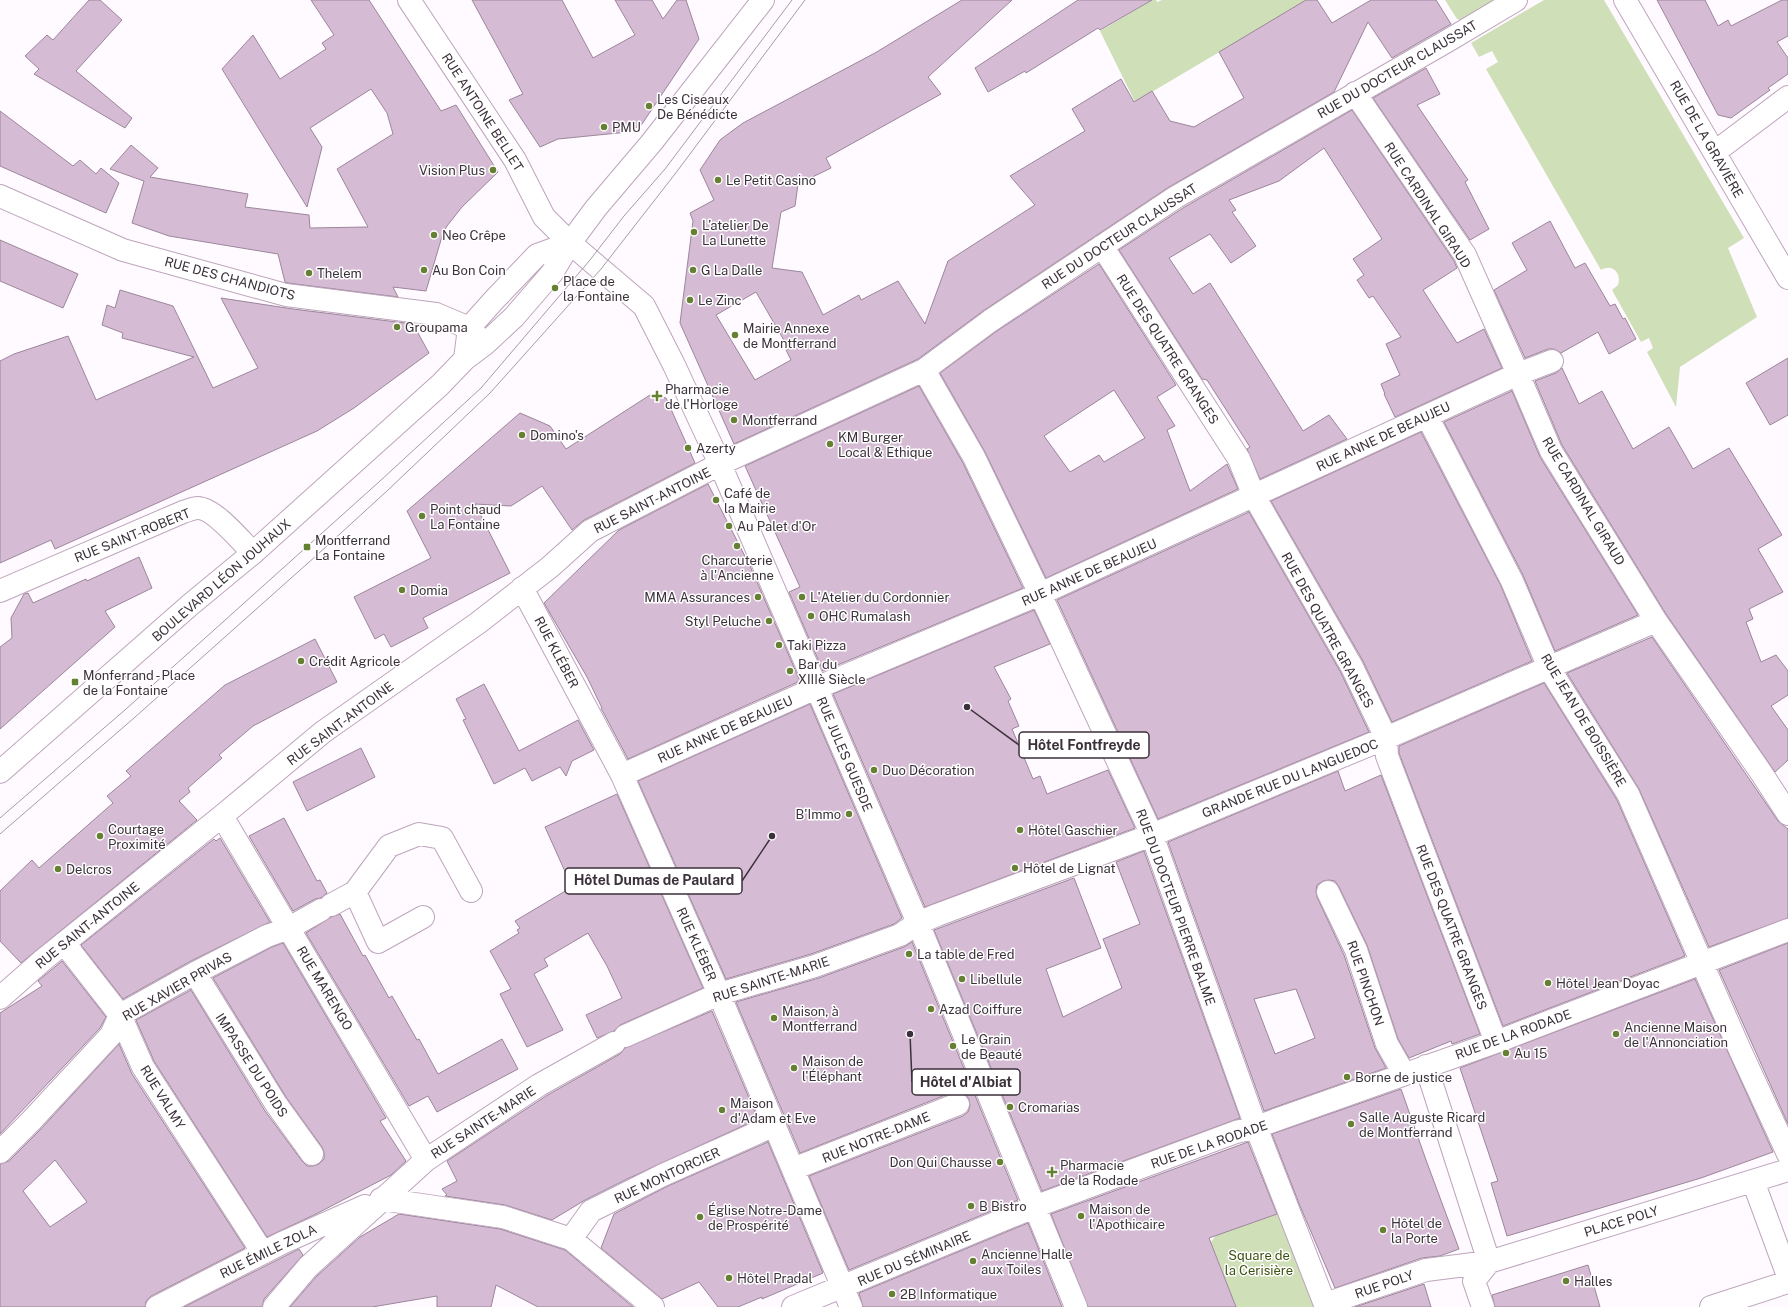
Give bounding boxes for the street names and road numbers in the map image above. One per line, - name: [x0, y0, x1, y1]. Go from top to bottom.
- street label: RUE DU DOCTEUR CLAUSSAT: [1315, 17, 1480, 121]
- street label: RUE ANTOINE BELLET: [439, 50, 527, 174]
- street label: RUE DE LA GRAVIÈRE: [1667, 78, 1747, 200]
- street label: RUE CARDINAL GIRAUD: [1381, 140, 1474, 271]
- street label: RUE DU DOCTEUR CLAUSSAT: [1039, 180, 1200, 292]
- street label: RUE DES CHANDIOTS: [163, 254, 297, 303]
- street label: RUE DES QUATRE GRANGES: [1113, 272, 1222, 427]
- street label: RUE ANNE DE BEAUJEU: [1314, 399, 1453, 474]
- street label: RUE CARDINAL GIRAUD: [1539, 434, 1628, 568]
- street label: RUE SAINT-ANTOINE: [591, 464, 713, 536]
- street label: RUE SAINT-ROBERT: [72, 505, 192, 566]
- street label: BOULEVARD LÉON JOUHAUX: [148, 515, 294, 645]
- street label: RUE ANNE DE BEAUJEU: [1019, 536, 1159, 609]
- street label: RUE DES QUATRE GRANGES: [1278, 550, 1377, 711]
- street label: RUE KLÉBER: [531, 613, 583, 691]
- street label: RUE JEAN DE BOISSIÈRE: [1538, 651, 1630, 789]
- street label: RUE SAINT-ANTOINE: [284, 678, 396, 768]
- street label: RUE ANNE DE BEAUJEU: [655, 693, 795, 766]
- street label: RUE JULES GUESDE: [814, 695, 875, 814]
- street label: GRANDE RUE DU LANGUEDOC: [1200, 736, 1381, 821]
- street label: RUE DU DOCTEUR PIERRE BALME: [1133, 807, 1218, 1008]
- street label: RUE DES QUATRE GRANGES: [1413, 843, 1490, 1012]
- street label: RUE SAINT-ANTOINE: [32, 879, 142, 972]
- street label: RUE KLÉBER: [674, 905, 720, 983]
- street label: RUE PINCHON: [1344, 939, 1387, 1028]
- street label: RUE MARENGO: [294, 943, 356, 1033]
- street label: RUE XAVIER PRIVAS: [120, 949, 235, 1024]
- street label: RUE SAINTE-MARIE: [711, 954, 831, 1005]
- street label: RUE DE LA RODADE: [1453, 1006, 1573, 1062]
- street label: IMPASSE DU POIDS: [212, 1011, 291, 1120]
- street label: RUE VALMY: [137, 1063, 188, 1132]
- street label: RUE SAINTE-MARIE: [428, 1083, 538, 1162]
- street label: RUE NOTRE-DAME: [820, 1109, 932, 1166]
- street label: RUE DE LA RODADE: [1149, 1117, 1269, 1171]
- street label: RUE MONTORCIER: [612, 1144, 723, 1207]
- street label: PLACE POLY: [1582, 1203, 1660, 1240]
- street label: RUE ÉMILE ZOLA: [217, 1221, 319, 1281]
- street label: RUE DU SÉMINAIRE: [855, 1227, 973, 1289]
- street label: RUE POLY: [1353, 1267, 1416, 1301]

